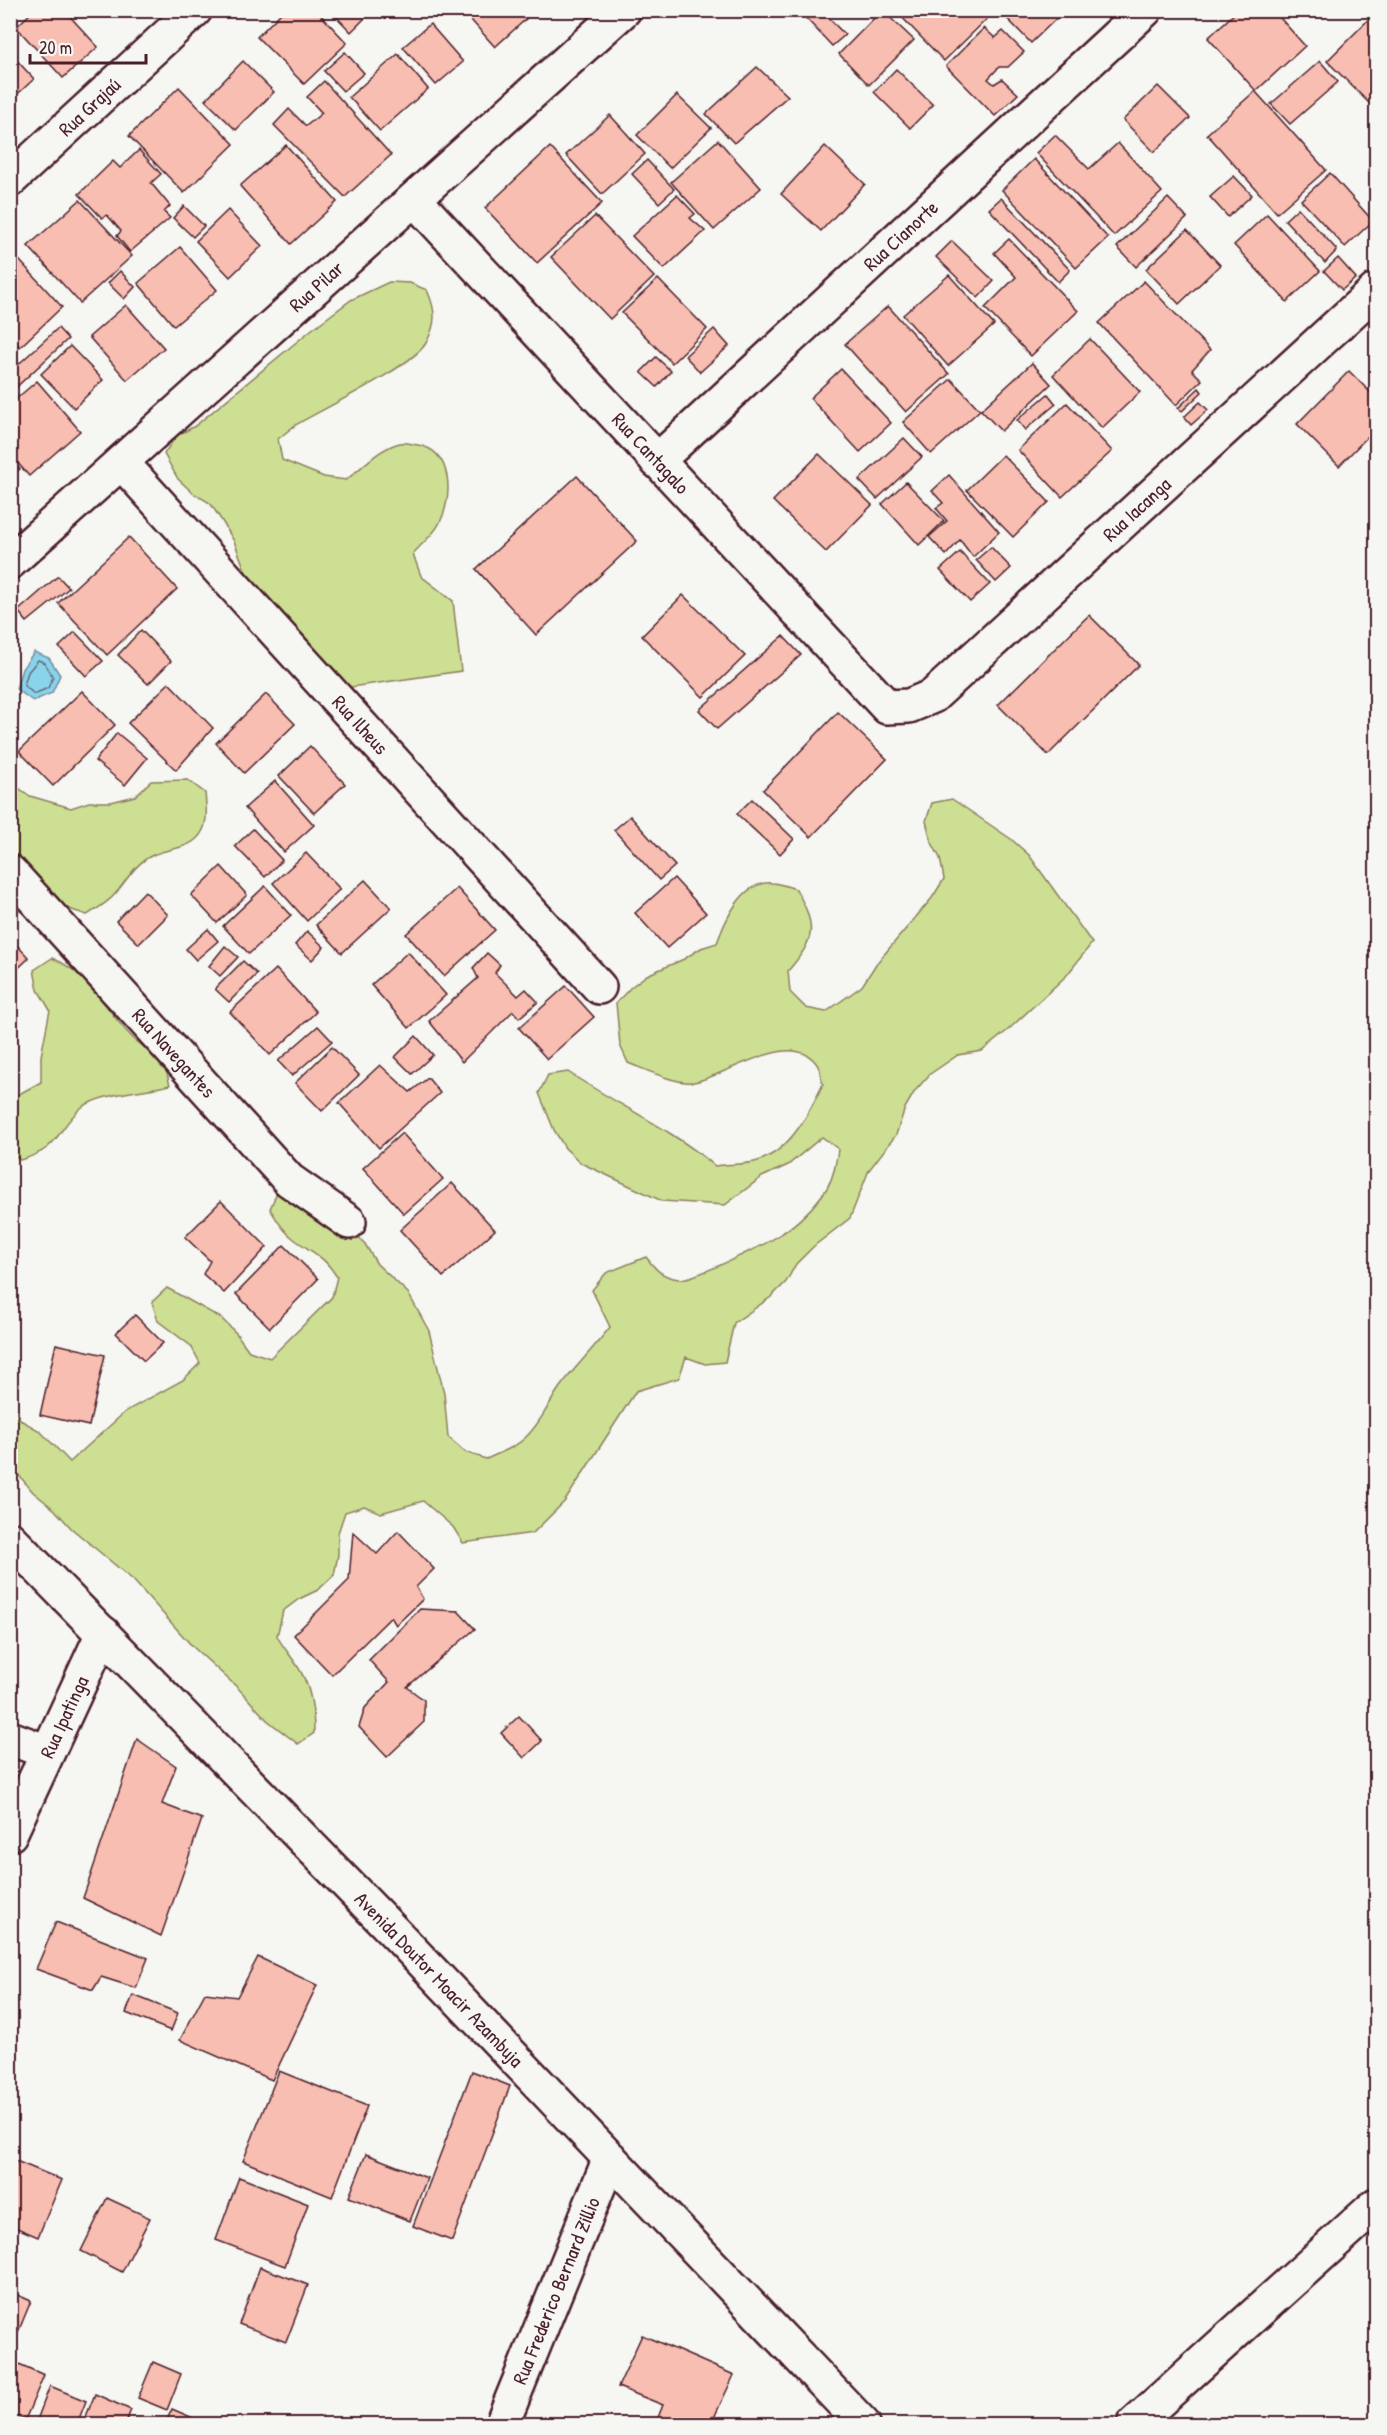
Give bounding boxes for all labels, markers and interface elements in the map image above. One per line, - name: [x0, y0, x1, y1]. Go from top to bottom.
- scale bar: [30, 27, 146, 65]
- text: 20 m: [39, 35, 72, 60]
- street label: Rua Grajaú: [52, 71, 126, 142]
- street label: Rua Cianorte: [857, 194, 944, 277]
- street label: Rua Pilar: [283, 254, 349, 318]
- street label: Rua Cantagalo: [606, 406, 696, 500]
- street label: Rua Iacanga: [1096, 471, 1176, 547]
- street label: Rua Ilheus: [327, 689, 395, 760]
- street label: Rua Navegantes: [126, 1002, 222, 1103]
- street label: Rua Ipatinga: [33, 1671, 94, 1762]
- street label: Avenida Doutor Moacir Azambuja: [349, 1886, 530, 2073]
- street label: Rua Frederico Bernard Zillio: [506, 2193, 606, 2388]

